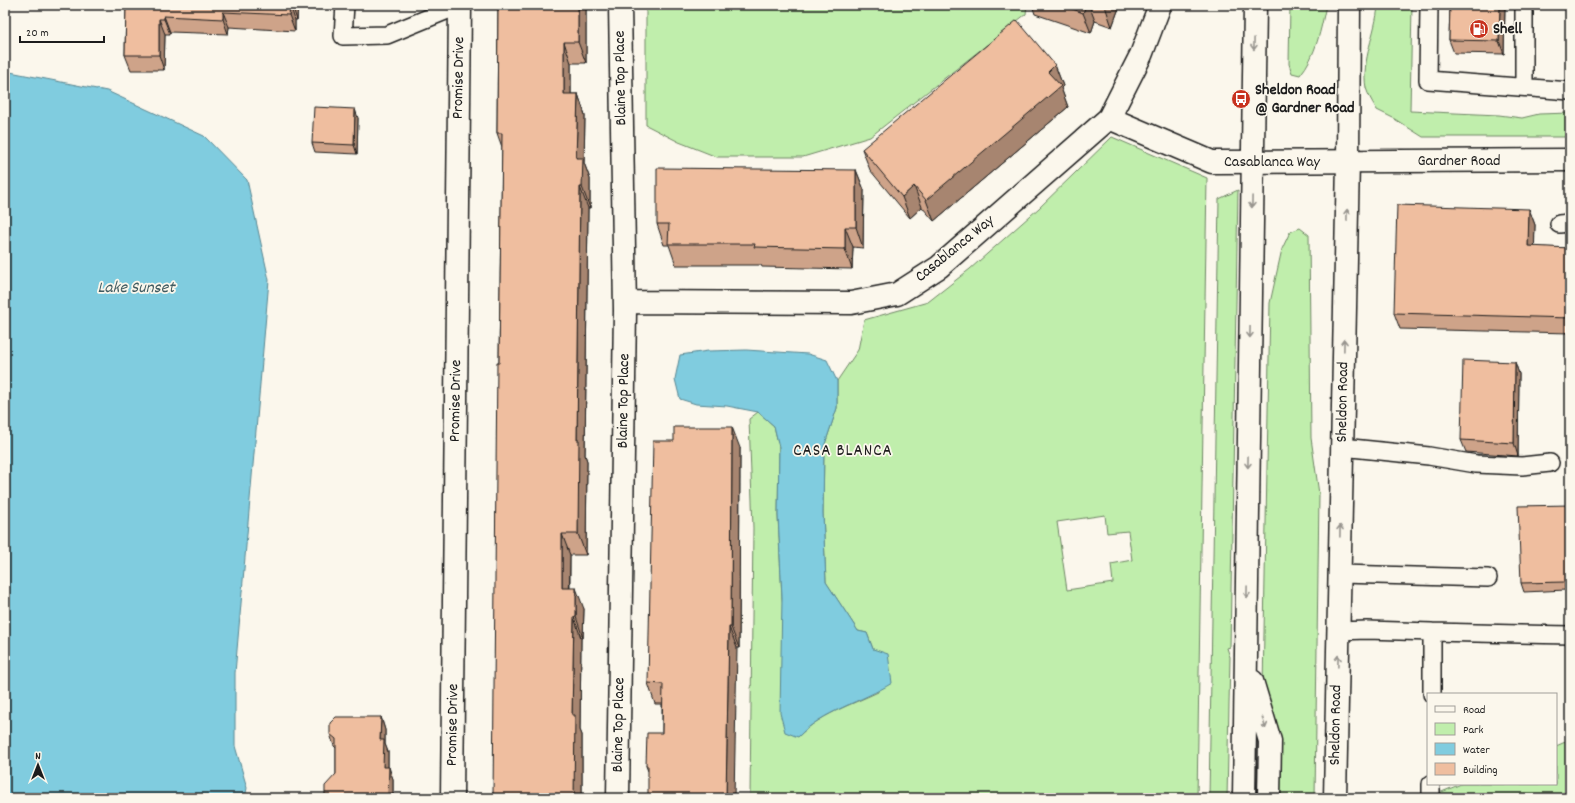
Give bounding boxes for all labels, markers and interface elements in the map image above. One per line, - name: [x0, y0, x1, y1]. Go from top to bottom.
- scale bar: [20, 18, 104, 44]
- fuel station icon: Shell: [1468, 18, 1490, 40]
- place label: Shell: [1493, 18, 1522, 41]
- text: 20 m: [26, 25, 49, 42]
- street label: Blaine Top Place: [609, 30, 633, 126]
- street label: Promise Drive: [447, 37, 471, 119]
- one-way arrow: [1250, 37, 1258, 50]
- place label: Sheldon Road @ Gardner Road: [1255, 79, 1354, 120]
- bus stop icon: Sheldon Road @ Gardner Road: [1230, 88, 1252, 110]
- street label: Gardner Road: [1418, 150, 1500, 173]
- street label: Casablanca Way: [1224, 151, 1321, 174]
- one-way arrow: [1248, 195, 1256, 208]
- one-way arrow: [1343, 209, 1351, 222]
- street label: Casablanca Way: [910, 210, 1000, 288]
- water label: Lake Sunset: [98, 277, 176, 301]
- one-way arrow: [1246, 325, 1254, 338]
- one-way arrow: [1340, 339, 1348, 352]
- street label: Blaine Top Place: [612, 353, 636, 449]
- street label: Promise Drive: [444, 360, 468, 442]
- street label: Sheldon Road: [1331, 361, 1355, 443]
- district label: CASA BLANCA: [793, 440, 893, 464]
- one-way arrow: [1244, 455, 1252, 468]
- one-way arrow: [1337, 525, 1344, 538]
- one-way arrow: [1243, 585, 1250, 598]
- one-way arrow: [1334, 655, 1342, 668]
- street label: Blaine Top Place: [607, 677, 631, 773]
- street label: Promise Drive: [441, 684, 465, 766]
- street label: Sheldon Road: [1324, 684, 1348, 766]
- legend: [1427, 693, 1557, 785]
- text: Road: [1463, 702, 1485, 719]
- one-way arrow: [1261, 716, 1268, 729]
- text: Park: [1463, 722, 1484, 739]
- text: Water: [1463, 742, 1490, 759]
- north arrow: [18, 745, 58, 785]
- text: N: [35, 749, 41, 765]
- text: Building: [1463, 762, 1498, 779]

